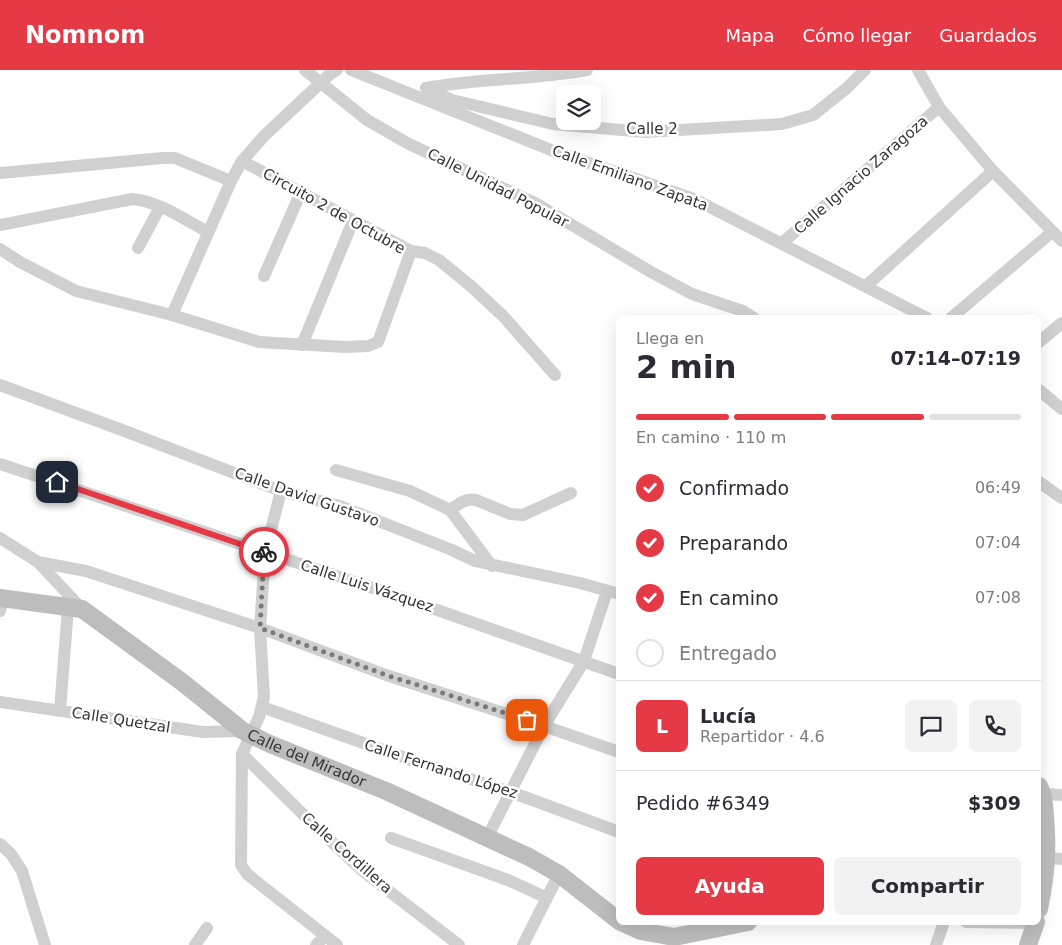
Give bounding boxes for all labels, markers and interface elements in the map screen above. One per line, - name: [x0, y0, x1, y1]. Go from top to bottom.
- text: Nomnom: [25, 21, 145, 49]
- text: Mapa: [725, 25, 774, 46]
- text: Cómo llegar: [802, 25, 911, 46]
- text: Guardados: [939, 25, 1037, 46]
- map controls: [556, 85, 601, 130]
- button: layers: [556, 85, 601, 130]
- street label: Calle Ignacio Zaragoza: [790, 112, 932, 238]
- street label: Calle 2: [626, 120, 678, 138]
- street label: Calle Emiliano Zapata: [550, 141, 710, 215]
- street label: Calle Unidad Popular: [424, 145, 572, 232]
- street label: Circuito 2 de Octubre: [260, 164, 408, 258]
- text: Llega en: [636, 329, 704, 348]
- text: 07:14–07:19: [891, 347, 1021, 369]
- text: 2 min: [636, 348, 737, 386]
- text: En camino · 110 m: [636, 428, 786, 447]
- pin: [36, 461, 78, 503]
- street label: Calle David Gustavo: [232, 464, 382, 530]
- icon: home: [43, 468, 71, 496]
- icon: check: [636, 474, 664, 502]
- text: Confirmado: [679, 477, 789, 499]
- text: 06:49: [975, 478, 1021, 497]
- courier: [239, 527, 289, 577]
- icon: check: [636, 529, 664, 557]
- text: Preparando: [679, 532, 788, 554]
- text: 07:04: [975, 533, 1021, 552]
- icon: bike: [250, 538, 278, 566]
- street label: Calle Luis Vázquez: [298, 556, 436, 616]
- icon: check: [636, 584, 664, 612]
- text: En camino: [679, 587, 779, 609]
- text: 07:08: [975, 588, 1021, 607]
- text: Entregado: [679, 642, 777, 664]
- pin: [506, 699, 548, 741]
- button: chat: [905, 700, 957, 752]
- button: phone: [969, 700, 1021, 752]
- street label: Calle Quetzal: [70, 703, 172, 737]
- text: Lucía: [700, 705, 756, 727]
- icon: bag: [513, 706, 541, 734]
- text: L: [656, 715, 668, 737]
- street label: Calle del Mirador: [244, 725, 369, 791]
- text: Repartidor · 4.6: [700, 727, 825, 746]
- street label: Calle Fernando López: [362, 736, 520, 802]
- text: Pedido #6349: [636, 792, 770, 814]
- text: $309: [968, 792, 1021, 814]
- street label: Calle Cordillera: [298, 809, 396, 897]
- button: Ayuda: [636, 857, 824, 915]
- button: Compartir: [834, 857, 1021, 915]

